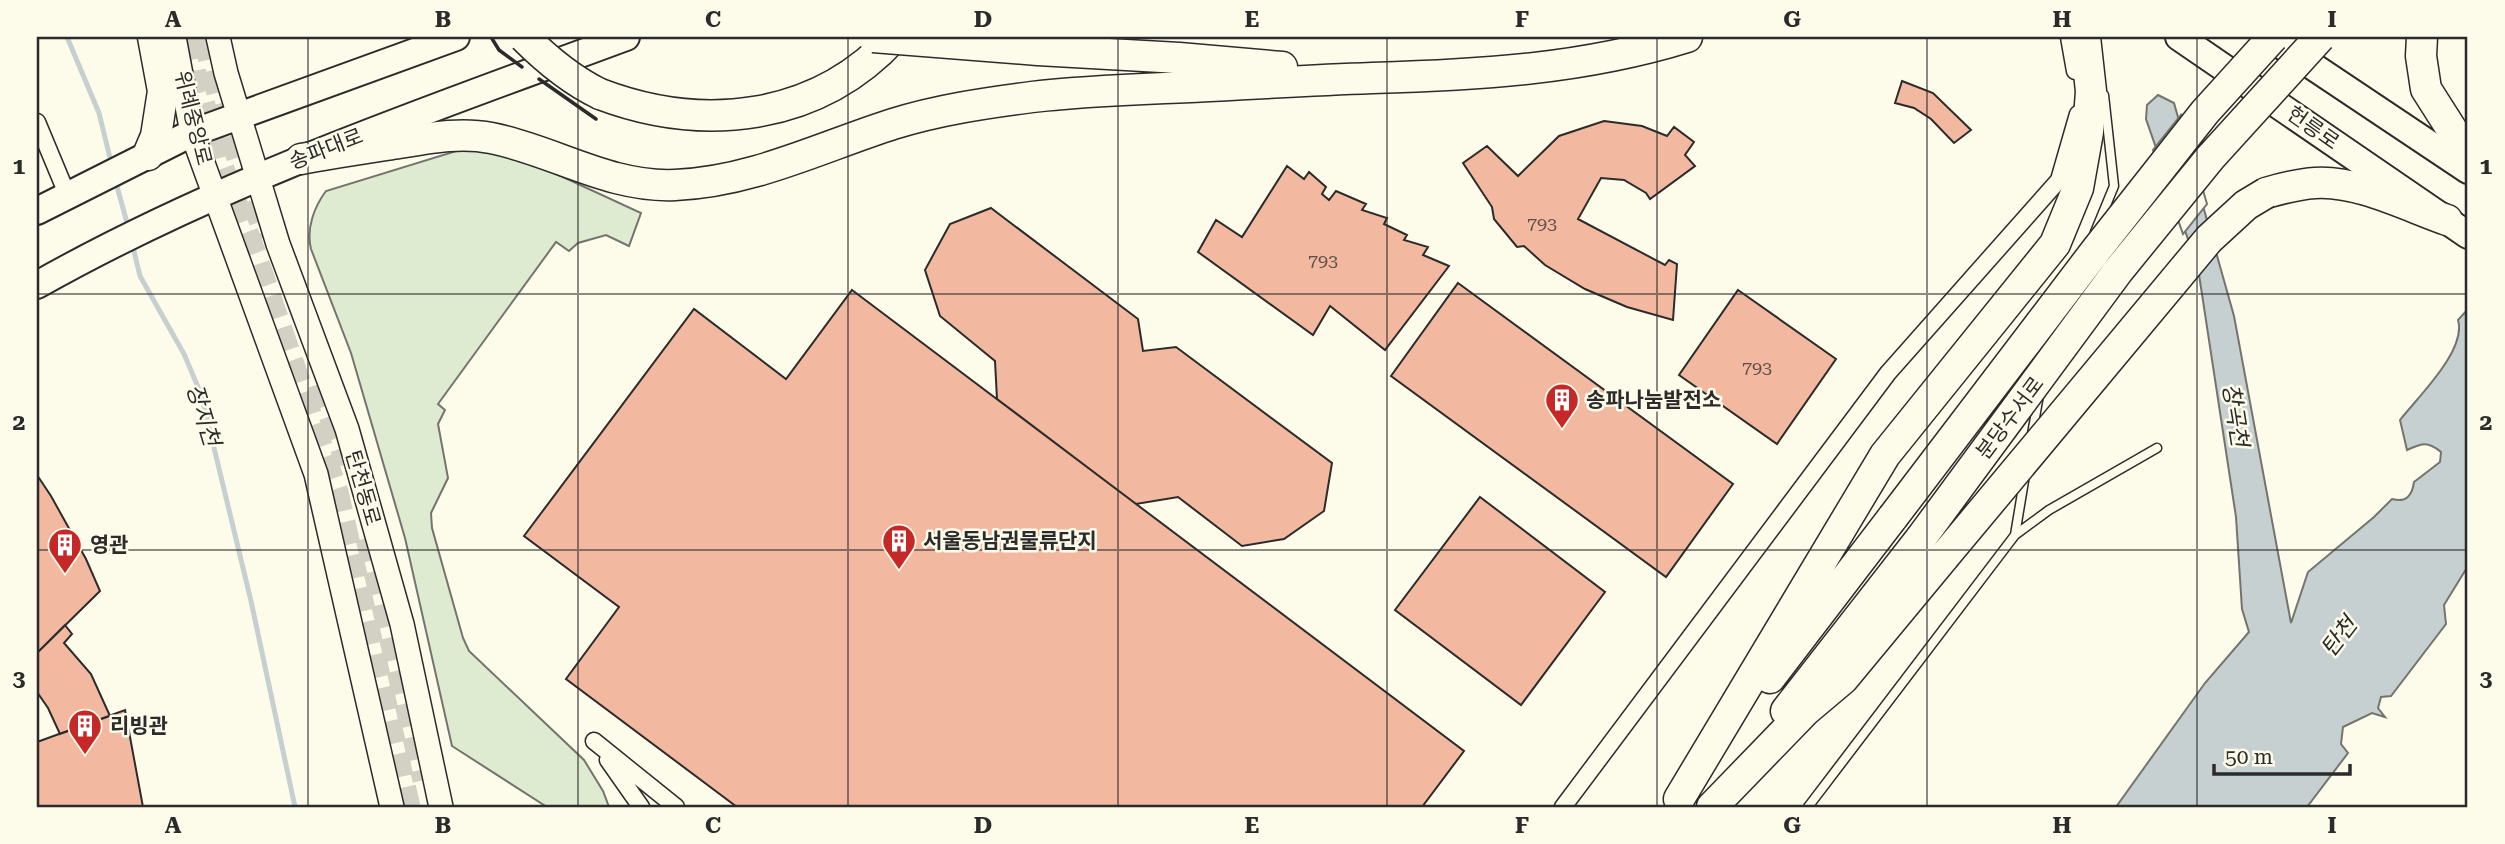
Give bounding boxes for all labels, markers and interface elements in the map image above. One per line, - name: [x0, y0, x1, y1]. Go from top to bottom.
- text: A: [165, 6, 182, 33]
- text: B: [435, 6, 451, 33]
- text: C: [705, 6, 721, 33]
- text: D: [974, 6, 992, 33]
- text: E: [1245, 6, 1259, 33]
- text: F: [1515, 6, 1529, 33]
- text: G: [1783, 6, 1801, 33]
- text: H: [2053, 6, 2072, 33]
- text: I: [2327, 6, 2337, 33]
- street label: 위례중앙로: [170, 68, 216, 168]
- street label: 헌릉로: [2282, 102, 2344, 154]
- street label: 송파대로: [286, 124, 366, 174]
- text: 1: [13, 153, 26, 180]
- text: 1: [2480, 153, 2493, 180]
- house number: 793: [1527, 213, 1557, 234]
- house number: 793: [1308, 250, 1338, 271]
- house number: 793: [1742, 357, 1772, 378]
- street label: 분당수서로: [1971, 372, 2049, 464]
- water label: 장지천: [181, 381, 226, 452]
- building icon: 송파나눔발전소: [1543, 381, 1581, 430]
- water label: 창곡천: [2217, 382, 2254, 451]
- place label: 송파나눔발전소: [1586, 388, 1721, 412]
- text: 2: [13, 409, 25, 436]
- text: 2: [2480, 409, 2492, 436]
- street label: 탄천동로: [341, 448, 385, 528]
- building icon: 서울동남권물류단지: [880, 522, 918, 571]
- building icon: 영관: [46, 526, 84, 575]
- place label: 서울동남권물류단지: [923, 529, 1097, 553]
- place label: 영관: [90, 533, 129, 557]
- water label: 탄천: [2315, 610, 2364, 662]
- text: 3: [13, 665, 26, 692]
- text: 3: [2480, 665, 2493, 692]
- building icon: 리빙관: [66, 707, 104, 756]
- place label: 리빙관: [110, 714, 168, 738]
- scale bar: [2214, 732, 2351, 776]
- text: 50 m: [2225, 745, 2273, 769]
- text: A: [165, 812, 182, 839]
- text: B: [435, 812, 451, 839]
- text: C: [705, 812, 721, 839]
- text: D: [974, 812, 992, 839]
- text: E: [1245, 812, 1259, 839]
- text: F: [1515, 812, 1529, 839]
- text: G: [1783, 812, 1801, 839]
- text: H: [2053, 812, 2072, 839]
- text: I: [2327, 812, 2337, 839]

